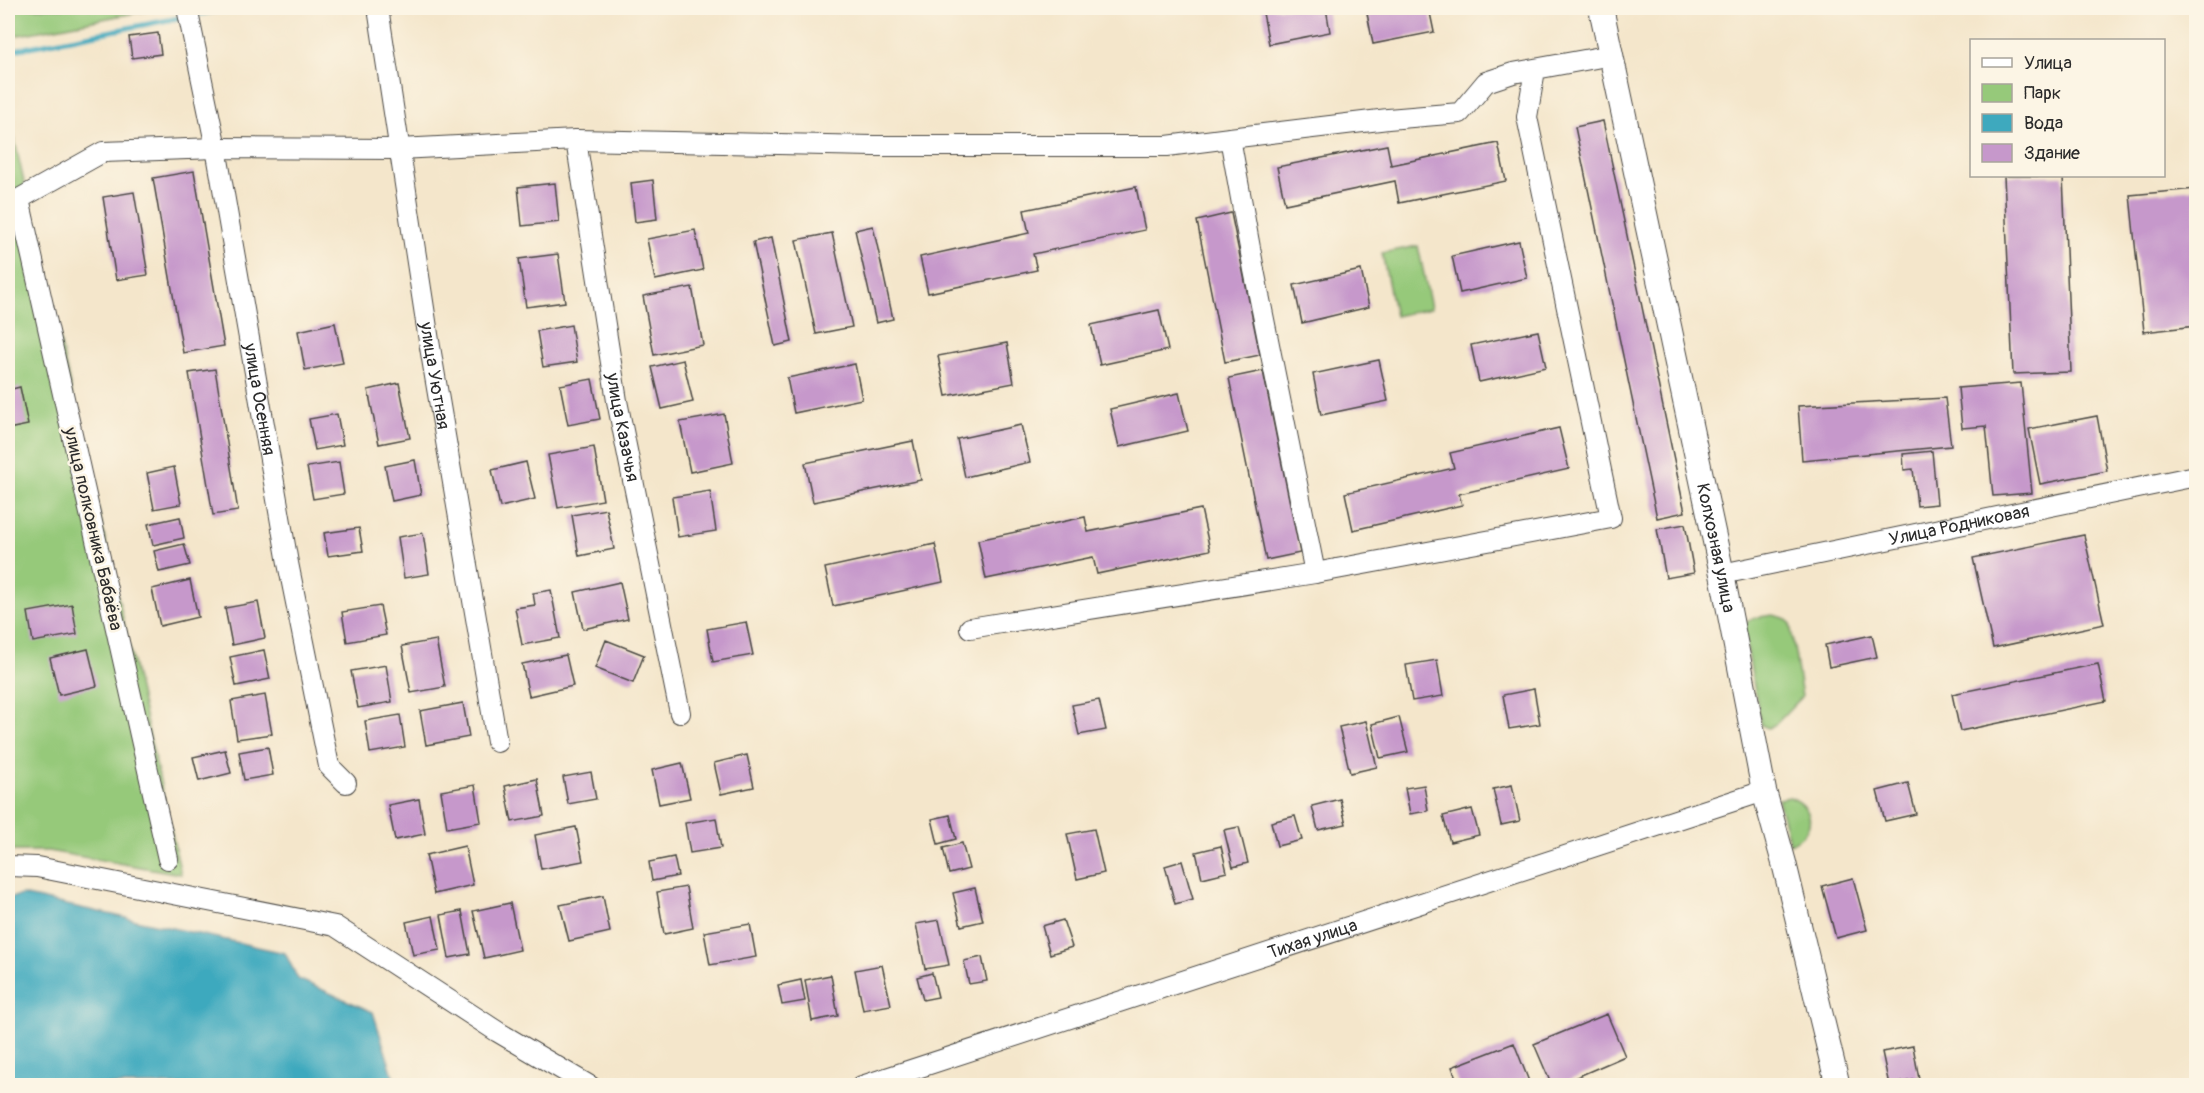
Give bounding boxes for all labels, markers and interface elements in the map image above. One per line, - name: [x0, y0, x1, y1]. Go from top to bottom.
- legend: [1970, 39, 2165, 177]
- text: Улица: [2024, 52, 2072, 75]
- text: Парк: [2024, 82, 2061, 105]
- text: Вода: [2024, 112, 2063, 135]
- text: Здание: [2024, 142, 2080, 165]
- street label: улица Уютная: [415, 319, 455, 431]
- street label: улица Осенняя: [238, 341, 281, 457]
- street label: улица Казачья: [601, 370, 645, 484]
- street label: улица полковника Бабаёва: [58, 424, 128, 633]
- street label: Колхозная улица: [1691, 481, 1741, 614]
- street label: Улица Родниковая: [1887, 499, 2031, 551]
- street label: Тихая улица: [1265, 913, 1360, 964]

